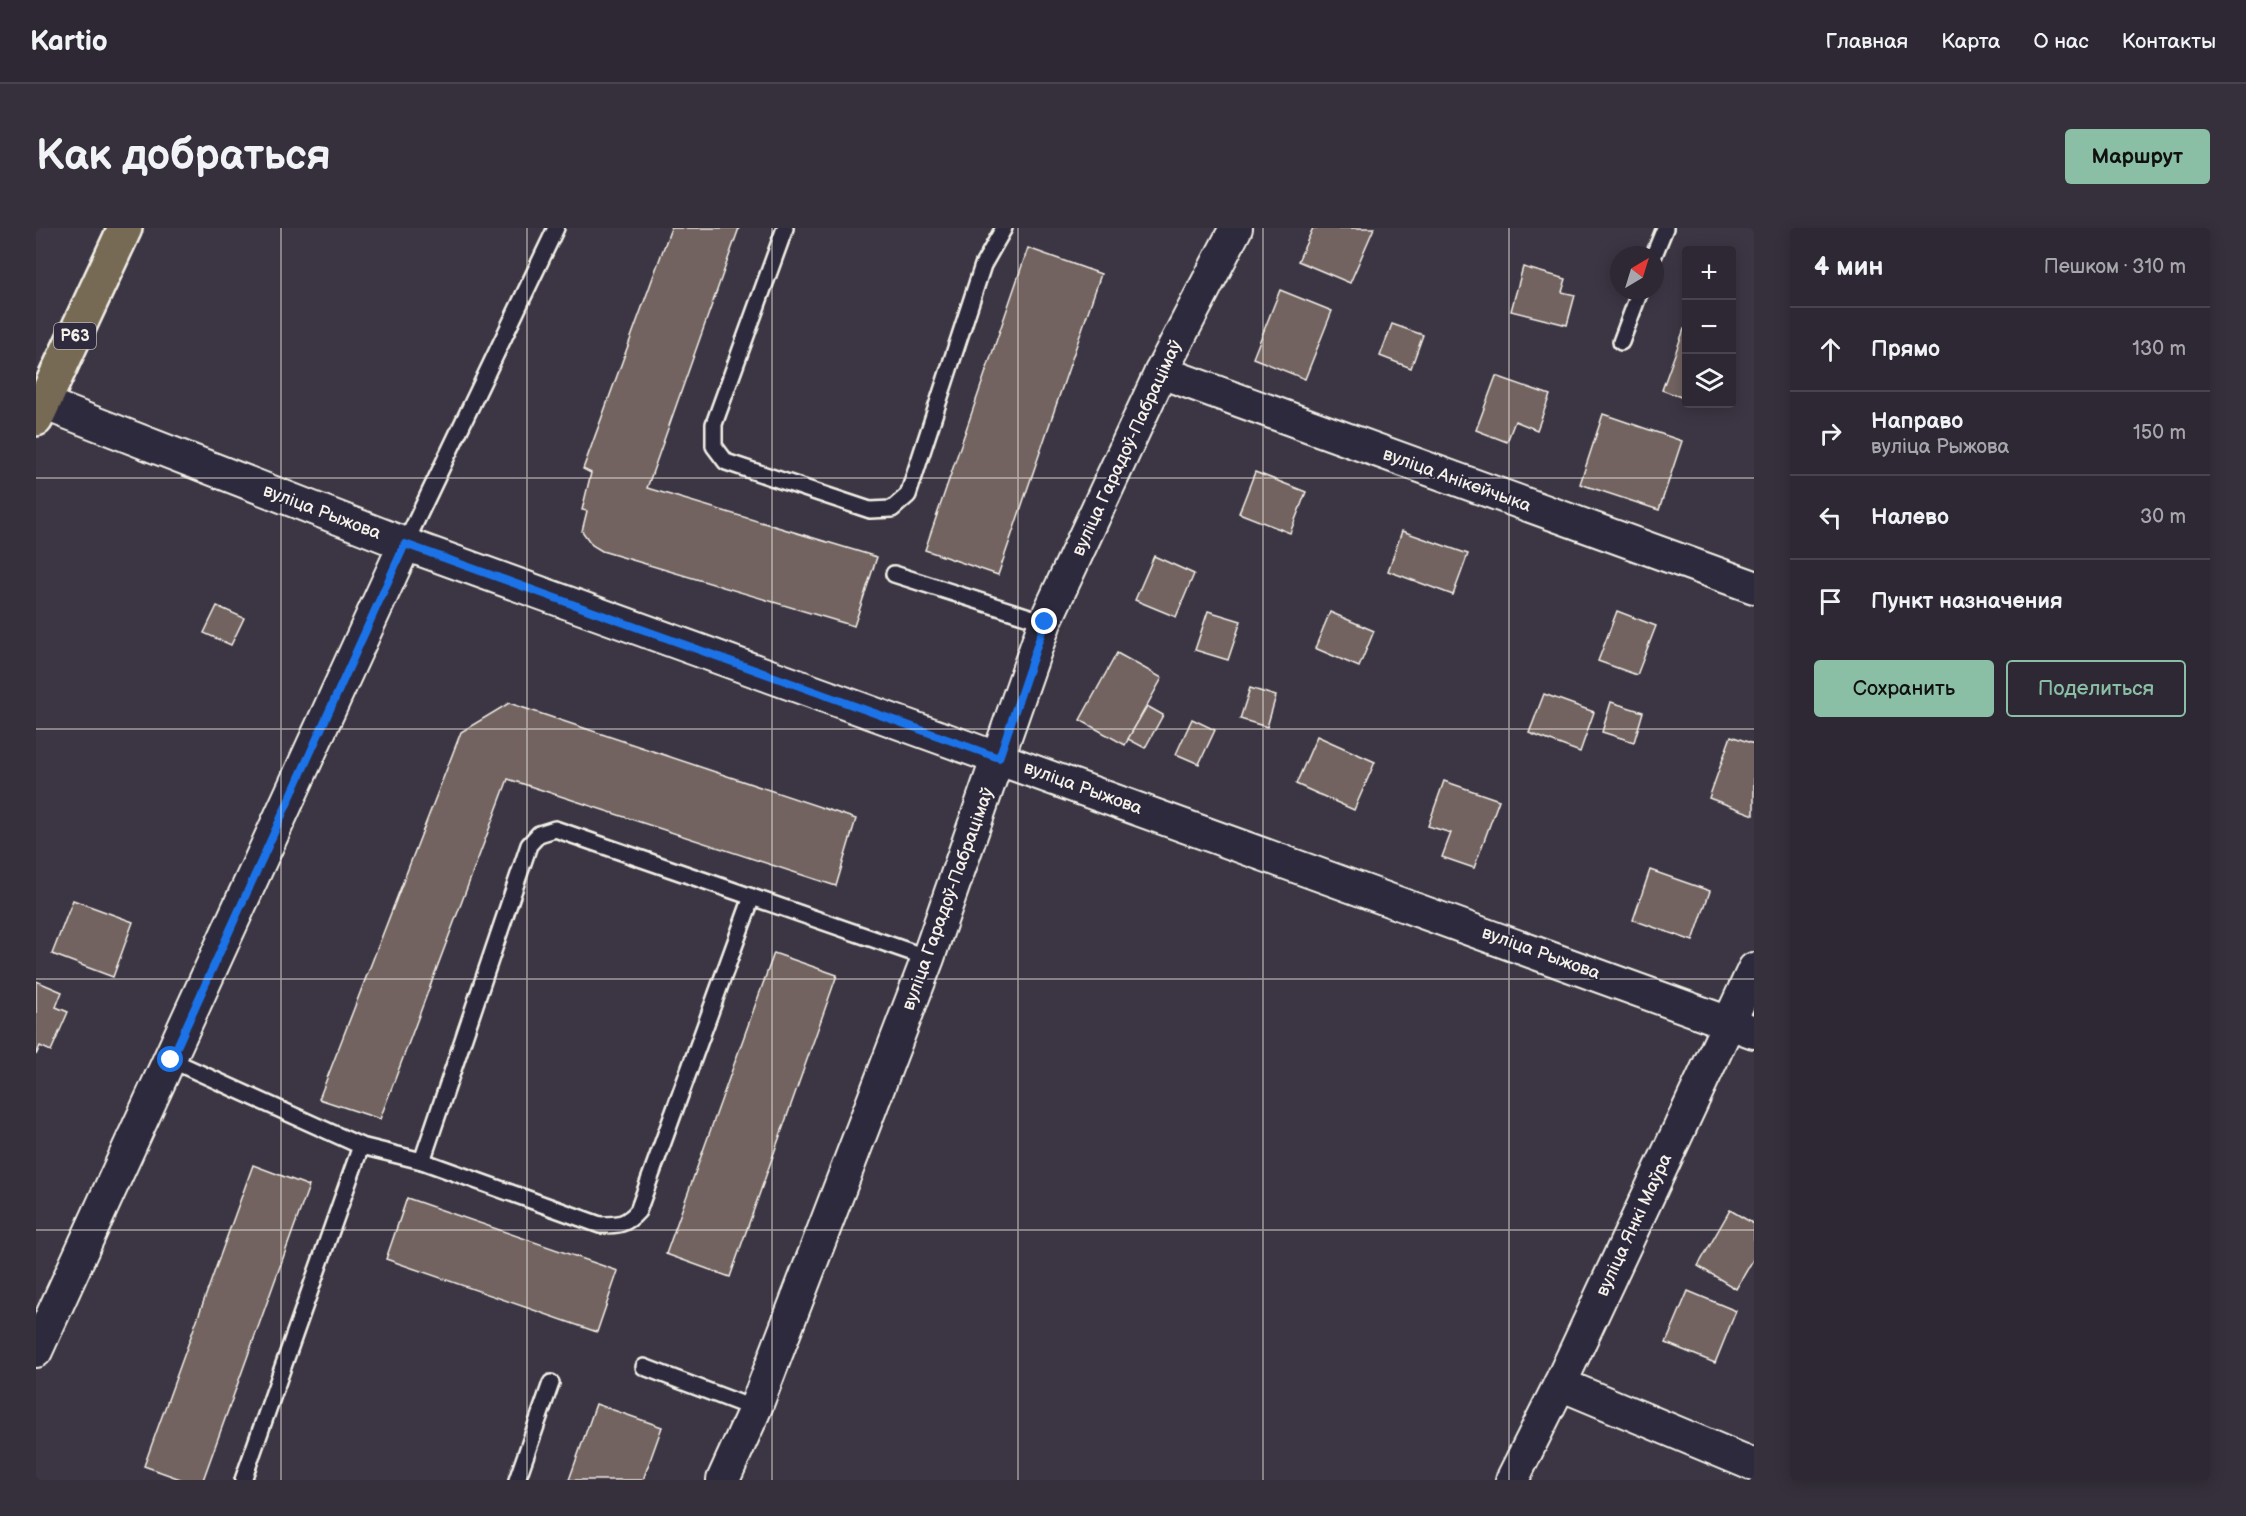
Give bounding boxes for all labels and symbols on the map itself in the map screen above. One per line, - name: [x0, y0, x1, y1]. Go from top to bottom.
- north arrow: [1610, 246, 1664, 300]
- road number: Р63: [54, 323, 96, 349]
- street label: вуліца Гарадоў-Пабрацімаў: [1068, 336, 1187, 559]
- street label: вуліца Анікейчыка: [1380, 443, 1534, 517]
- street label: вуліца Рыжова: [260, 480, 384, 544]
- route end: [1031, 608, 1057, 634]
- street label: вуліца Рыжова: [1021, 757, 1145, 819]
- street label: вуліца Гарадоў-Пабрацімаў: [898, 784, 998, 1013]
- street label: вуліца Рыжова: [1479, 922, 1603, 984]
- route start: [157, 1046, 183, 1072]
- street label: вуліца Янкі Маўра: [1592, 1150, 1676, 1300]

